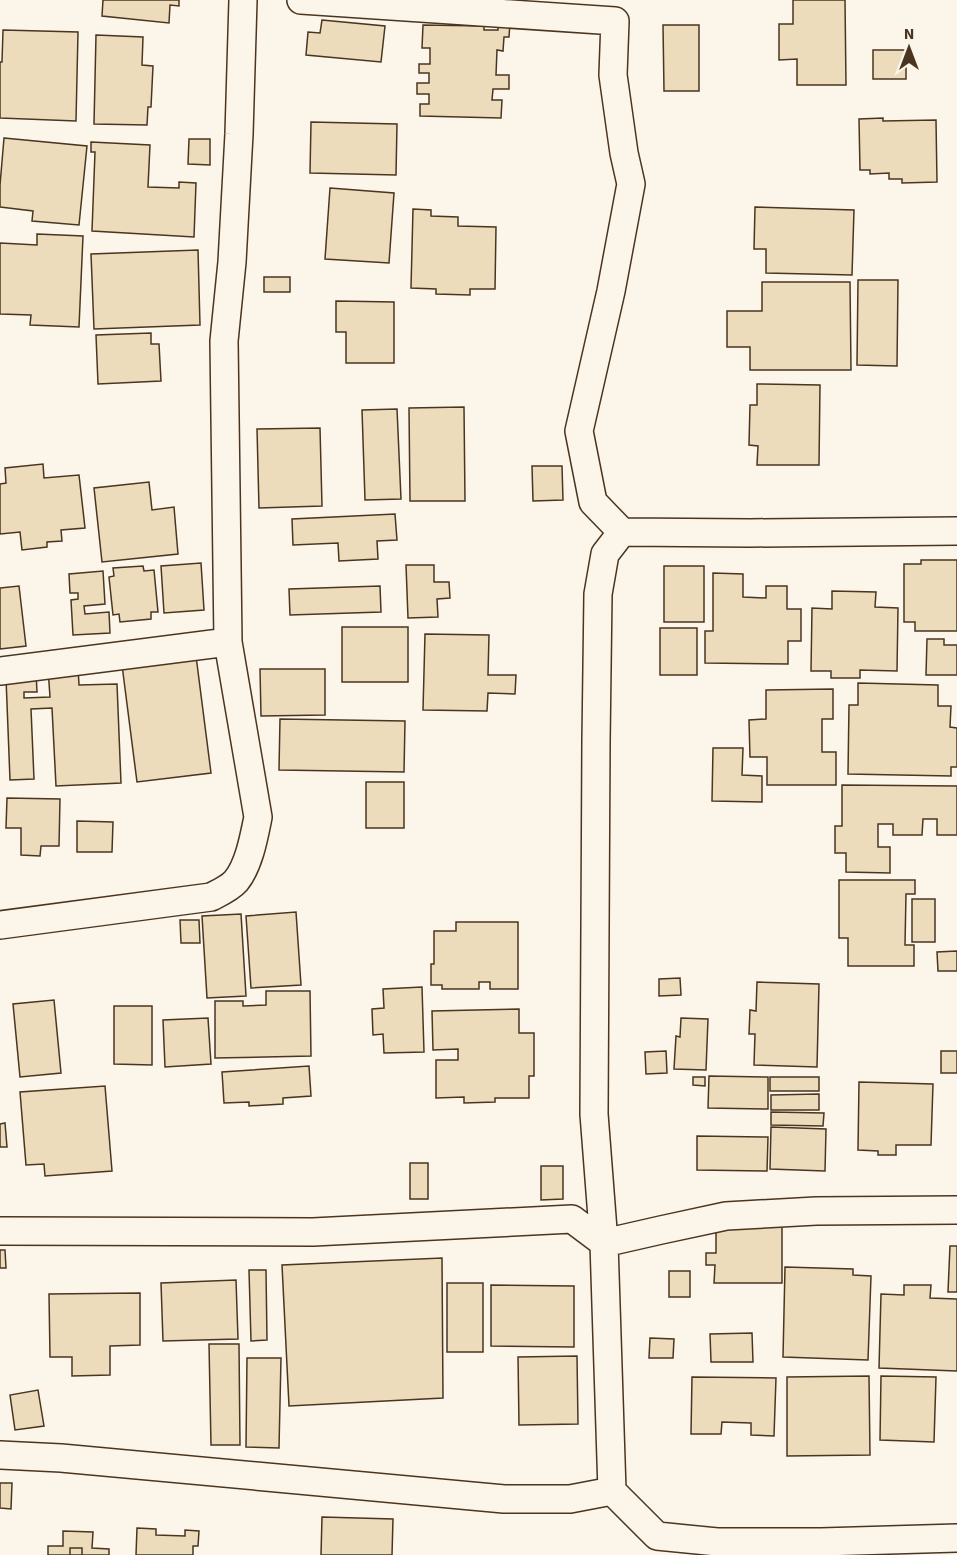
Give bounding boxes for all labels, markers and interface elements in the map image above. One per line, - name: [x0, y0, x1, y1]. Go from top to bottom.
- north arrow: [879, 18, 939, 78]
- text: N: [904, 23, 914, 45]

